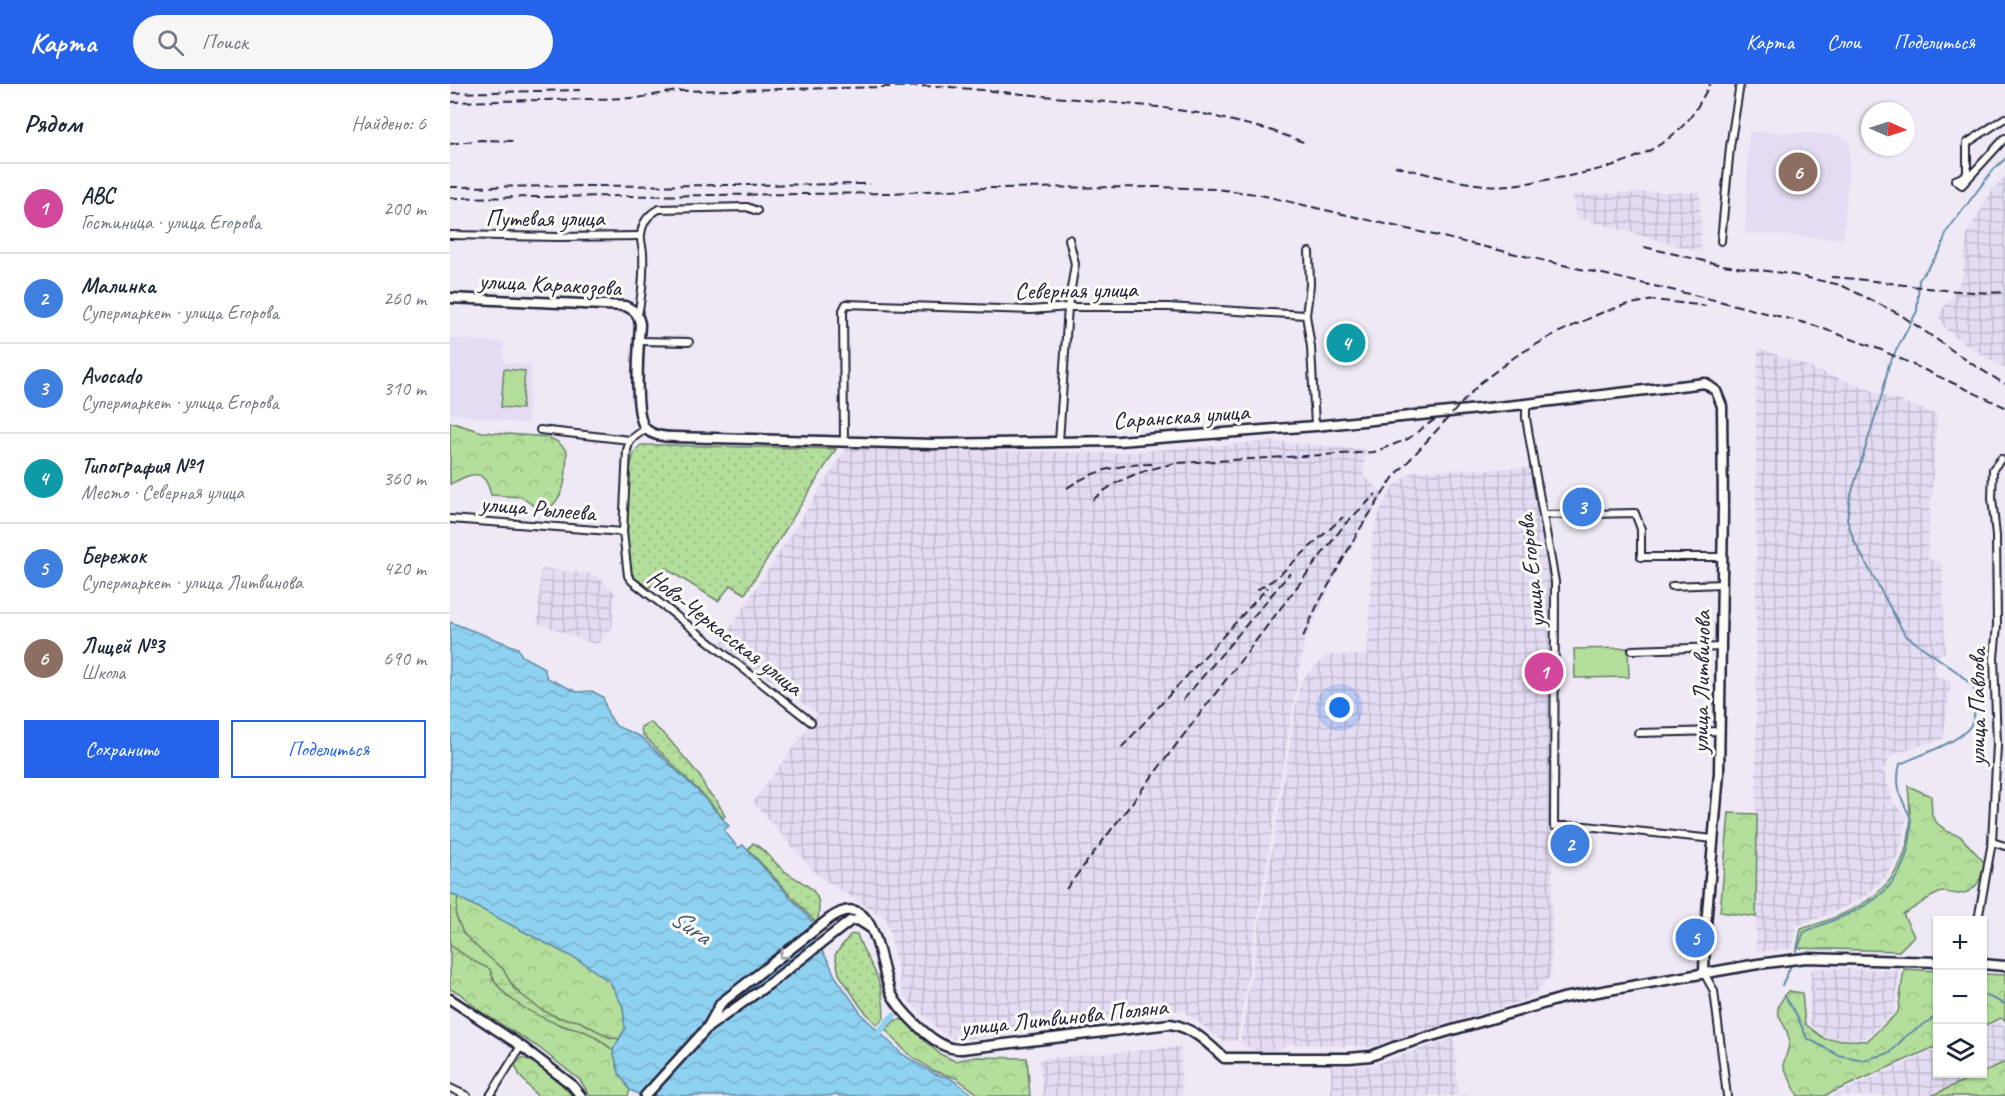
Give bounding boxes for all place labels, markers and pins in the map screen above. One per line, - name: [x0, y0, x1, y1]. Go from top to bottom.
- pin: 6: [1778, 150, 1818, 194]
- pin: 4: [1326, 320, 1366, 366]
- pin: 3: [1562, 484, 1602, 530]
- pin: 1: [1524, 650, 1564, 694]
- pin: 2: [1550, 822, 1590, 867]
- pin: 5: [1676, 916, 1714, 960]

